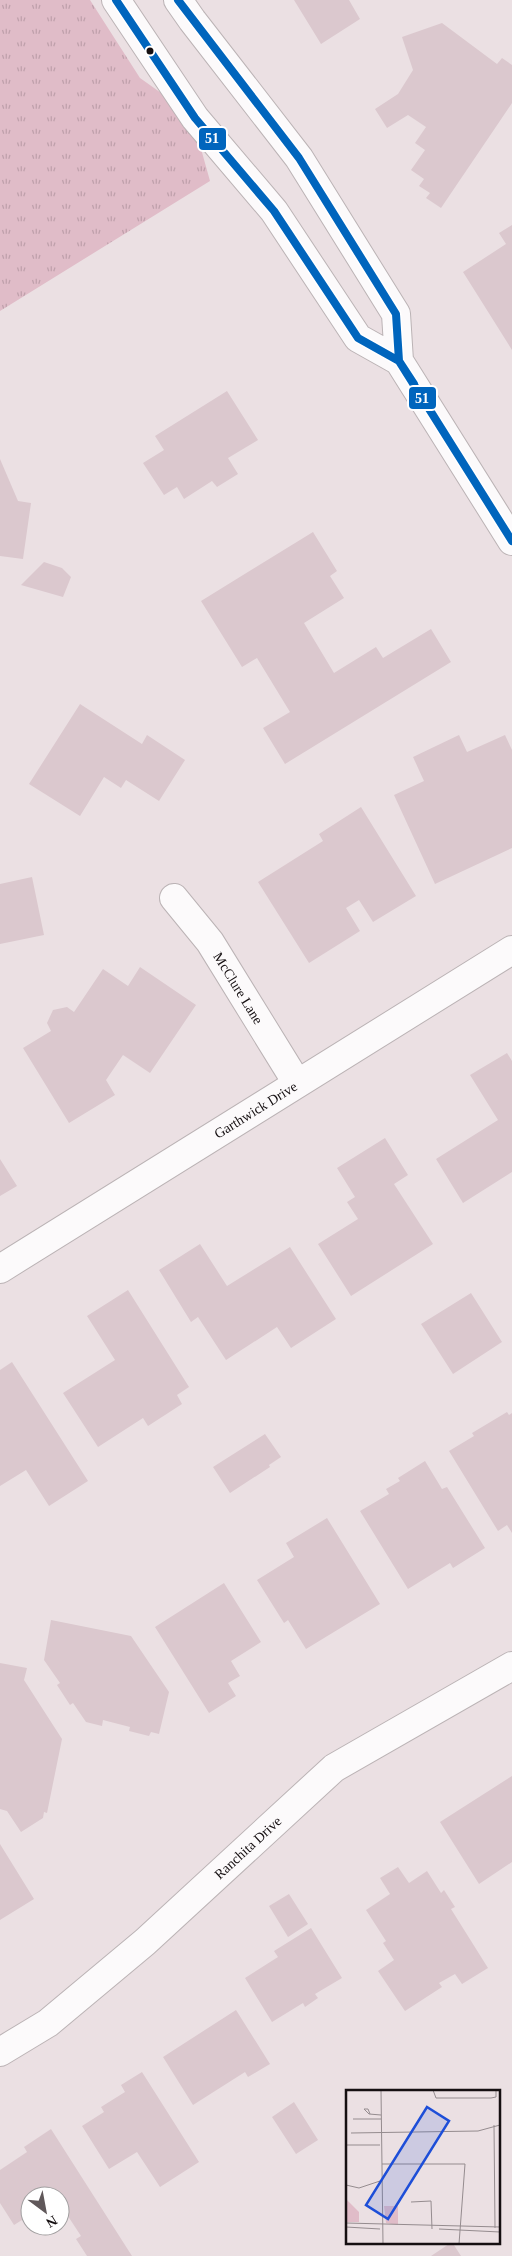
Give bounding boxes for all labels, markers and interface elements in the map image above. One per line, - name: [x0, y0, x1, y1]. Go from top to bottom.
- unlabelled marker: [145, 46, 155, 56]
- line badge: 51: [198, 127, 227, 151]
- text: 51: [205, 131, 219, 146]
- line badge: 51: [408, 386, 437, 410]
- text: 51: [415, 391, 429, 406]
- street label: McClure Lane: [210, 950, 266, 1027]
- street label: Garthwick Drive: [212, 1079, 300, 1142]
- street label: Ranchita Drive: [212, 1813, 284, 1882]
- inset map: [346, 2090, 500, 2244]
- north arrow: [20, 2186, 70, 2236]
- text: N: [43, 2213, 60, 2231]

